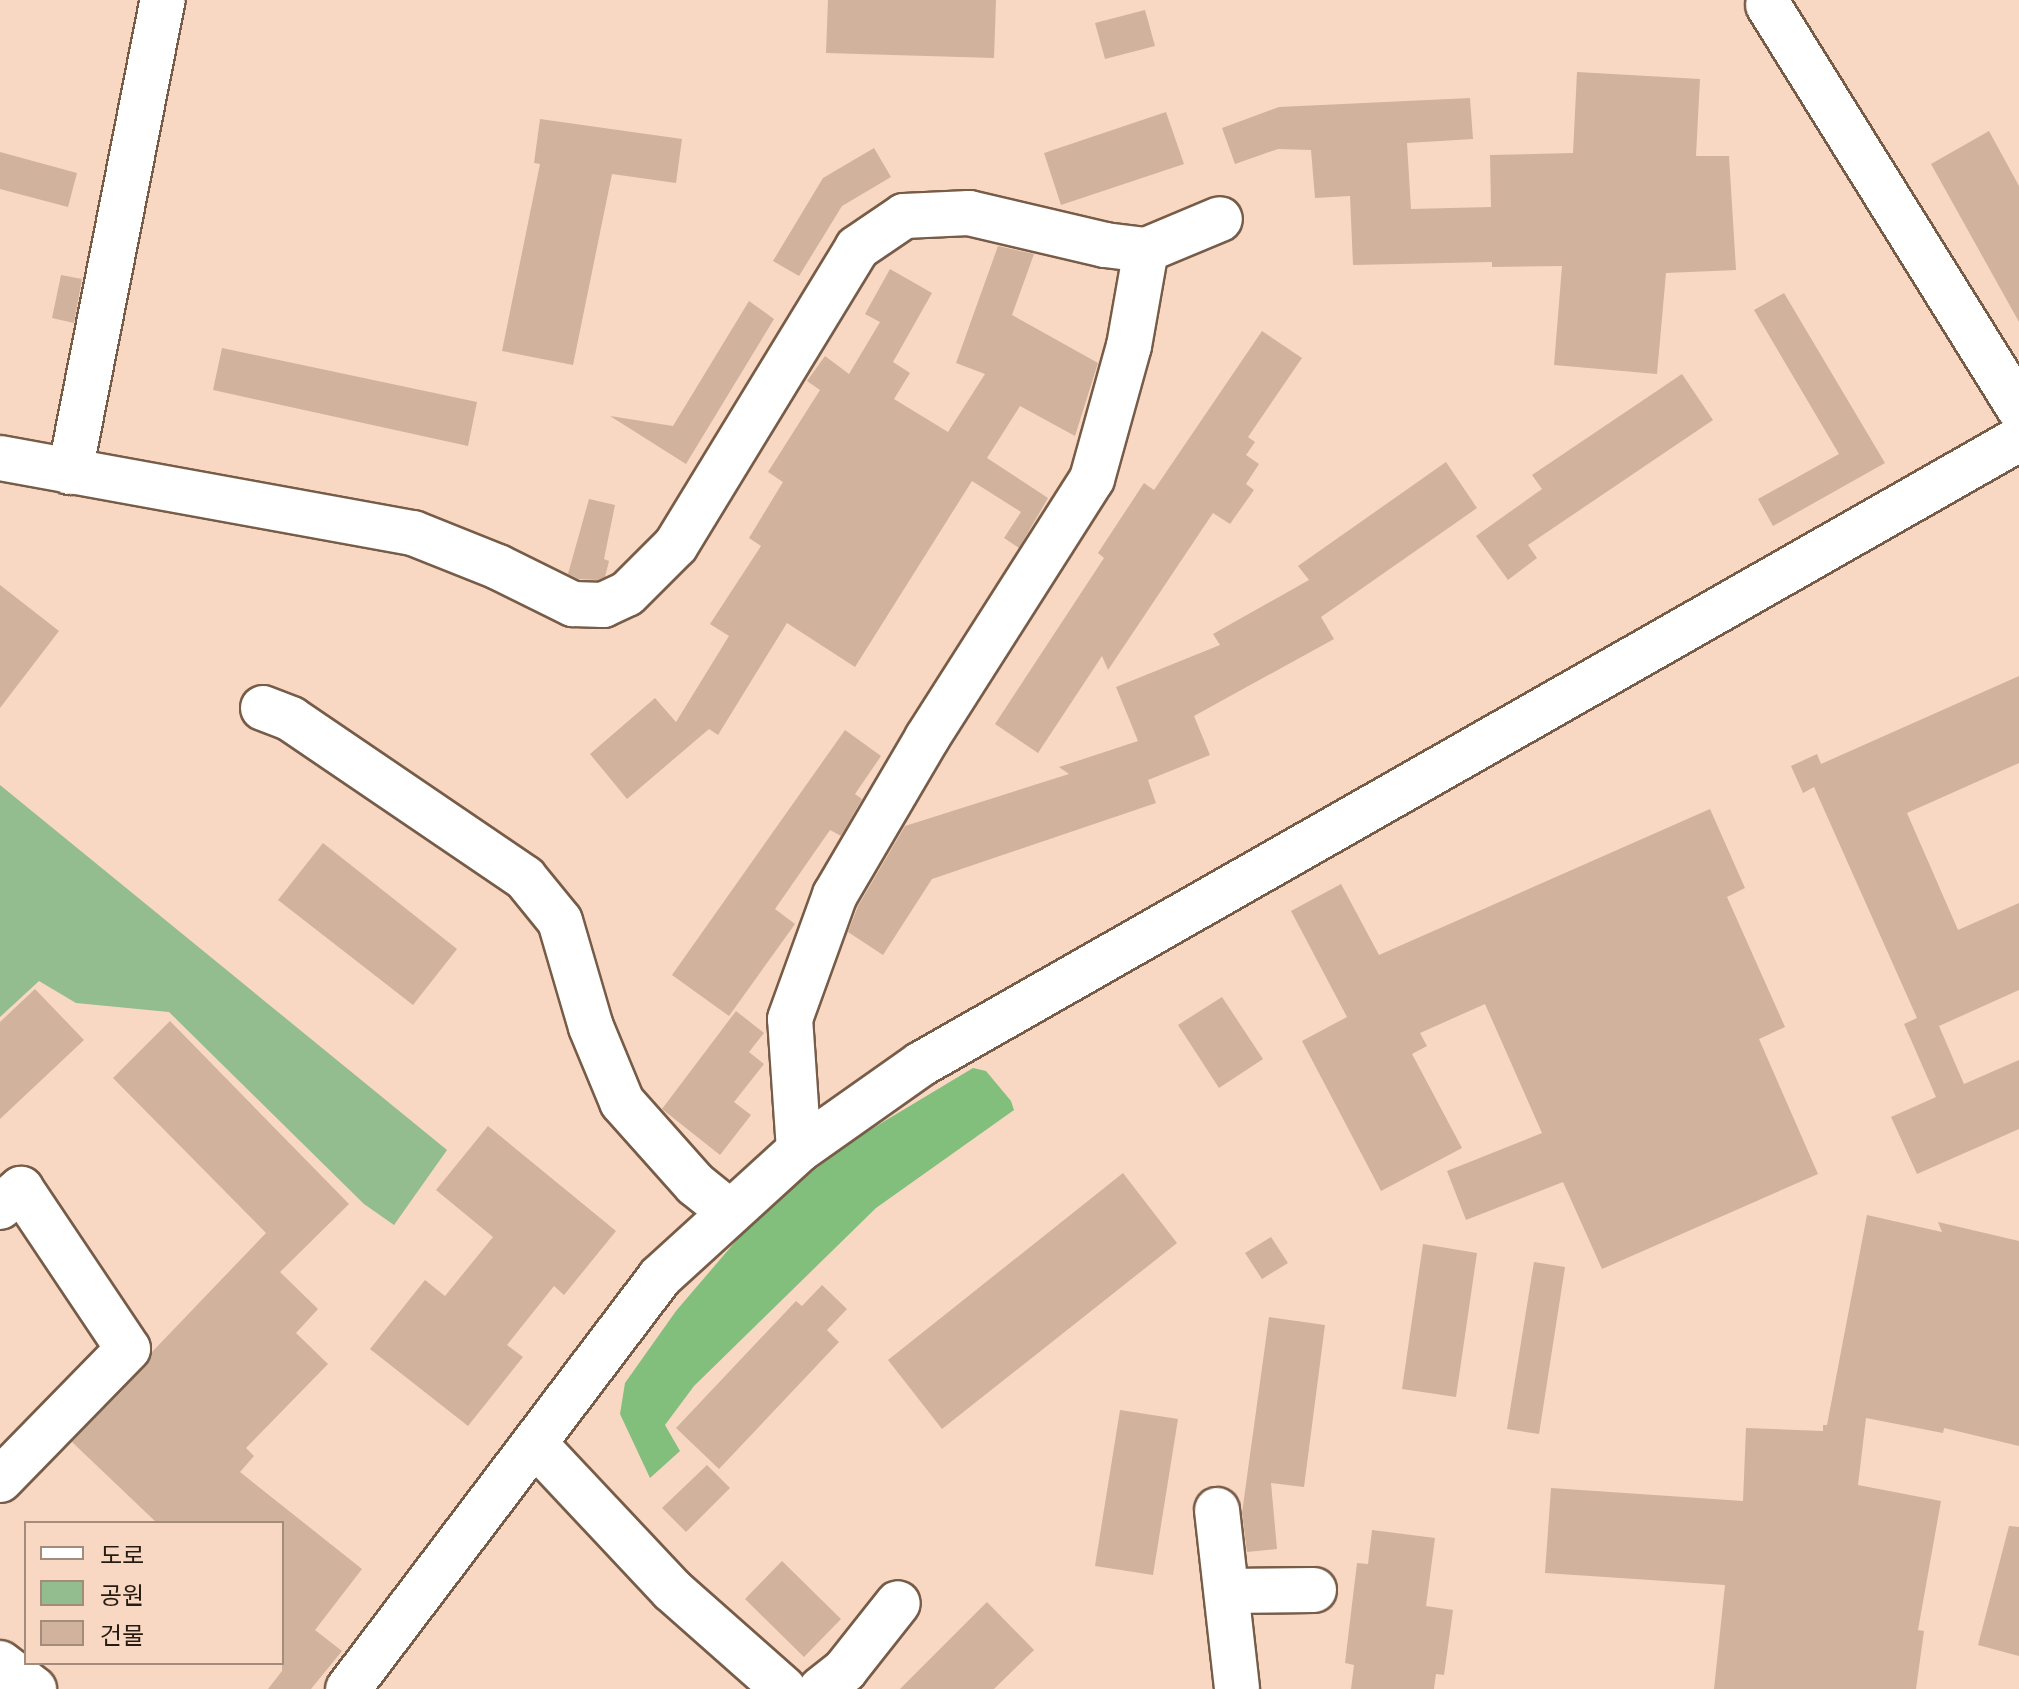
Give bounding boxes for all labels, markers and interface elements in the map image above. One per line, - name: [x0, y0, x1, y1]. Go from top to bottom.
- legend: [24, 1521, 284, 1665]
- text: 도로: [100, 1540, 144, 1571]
- text: 공원: [100, 1580, 144, 1611]
- text: 건물: [100, 1620, 144, 1651]

